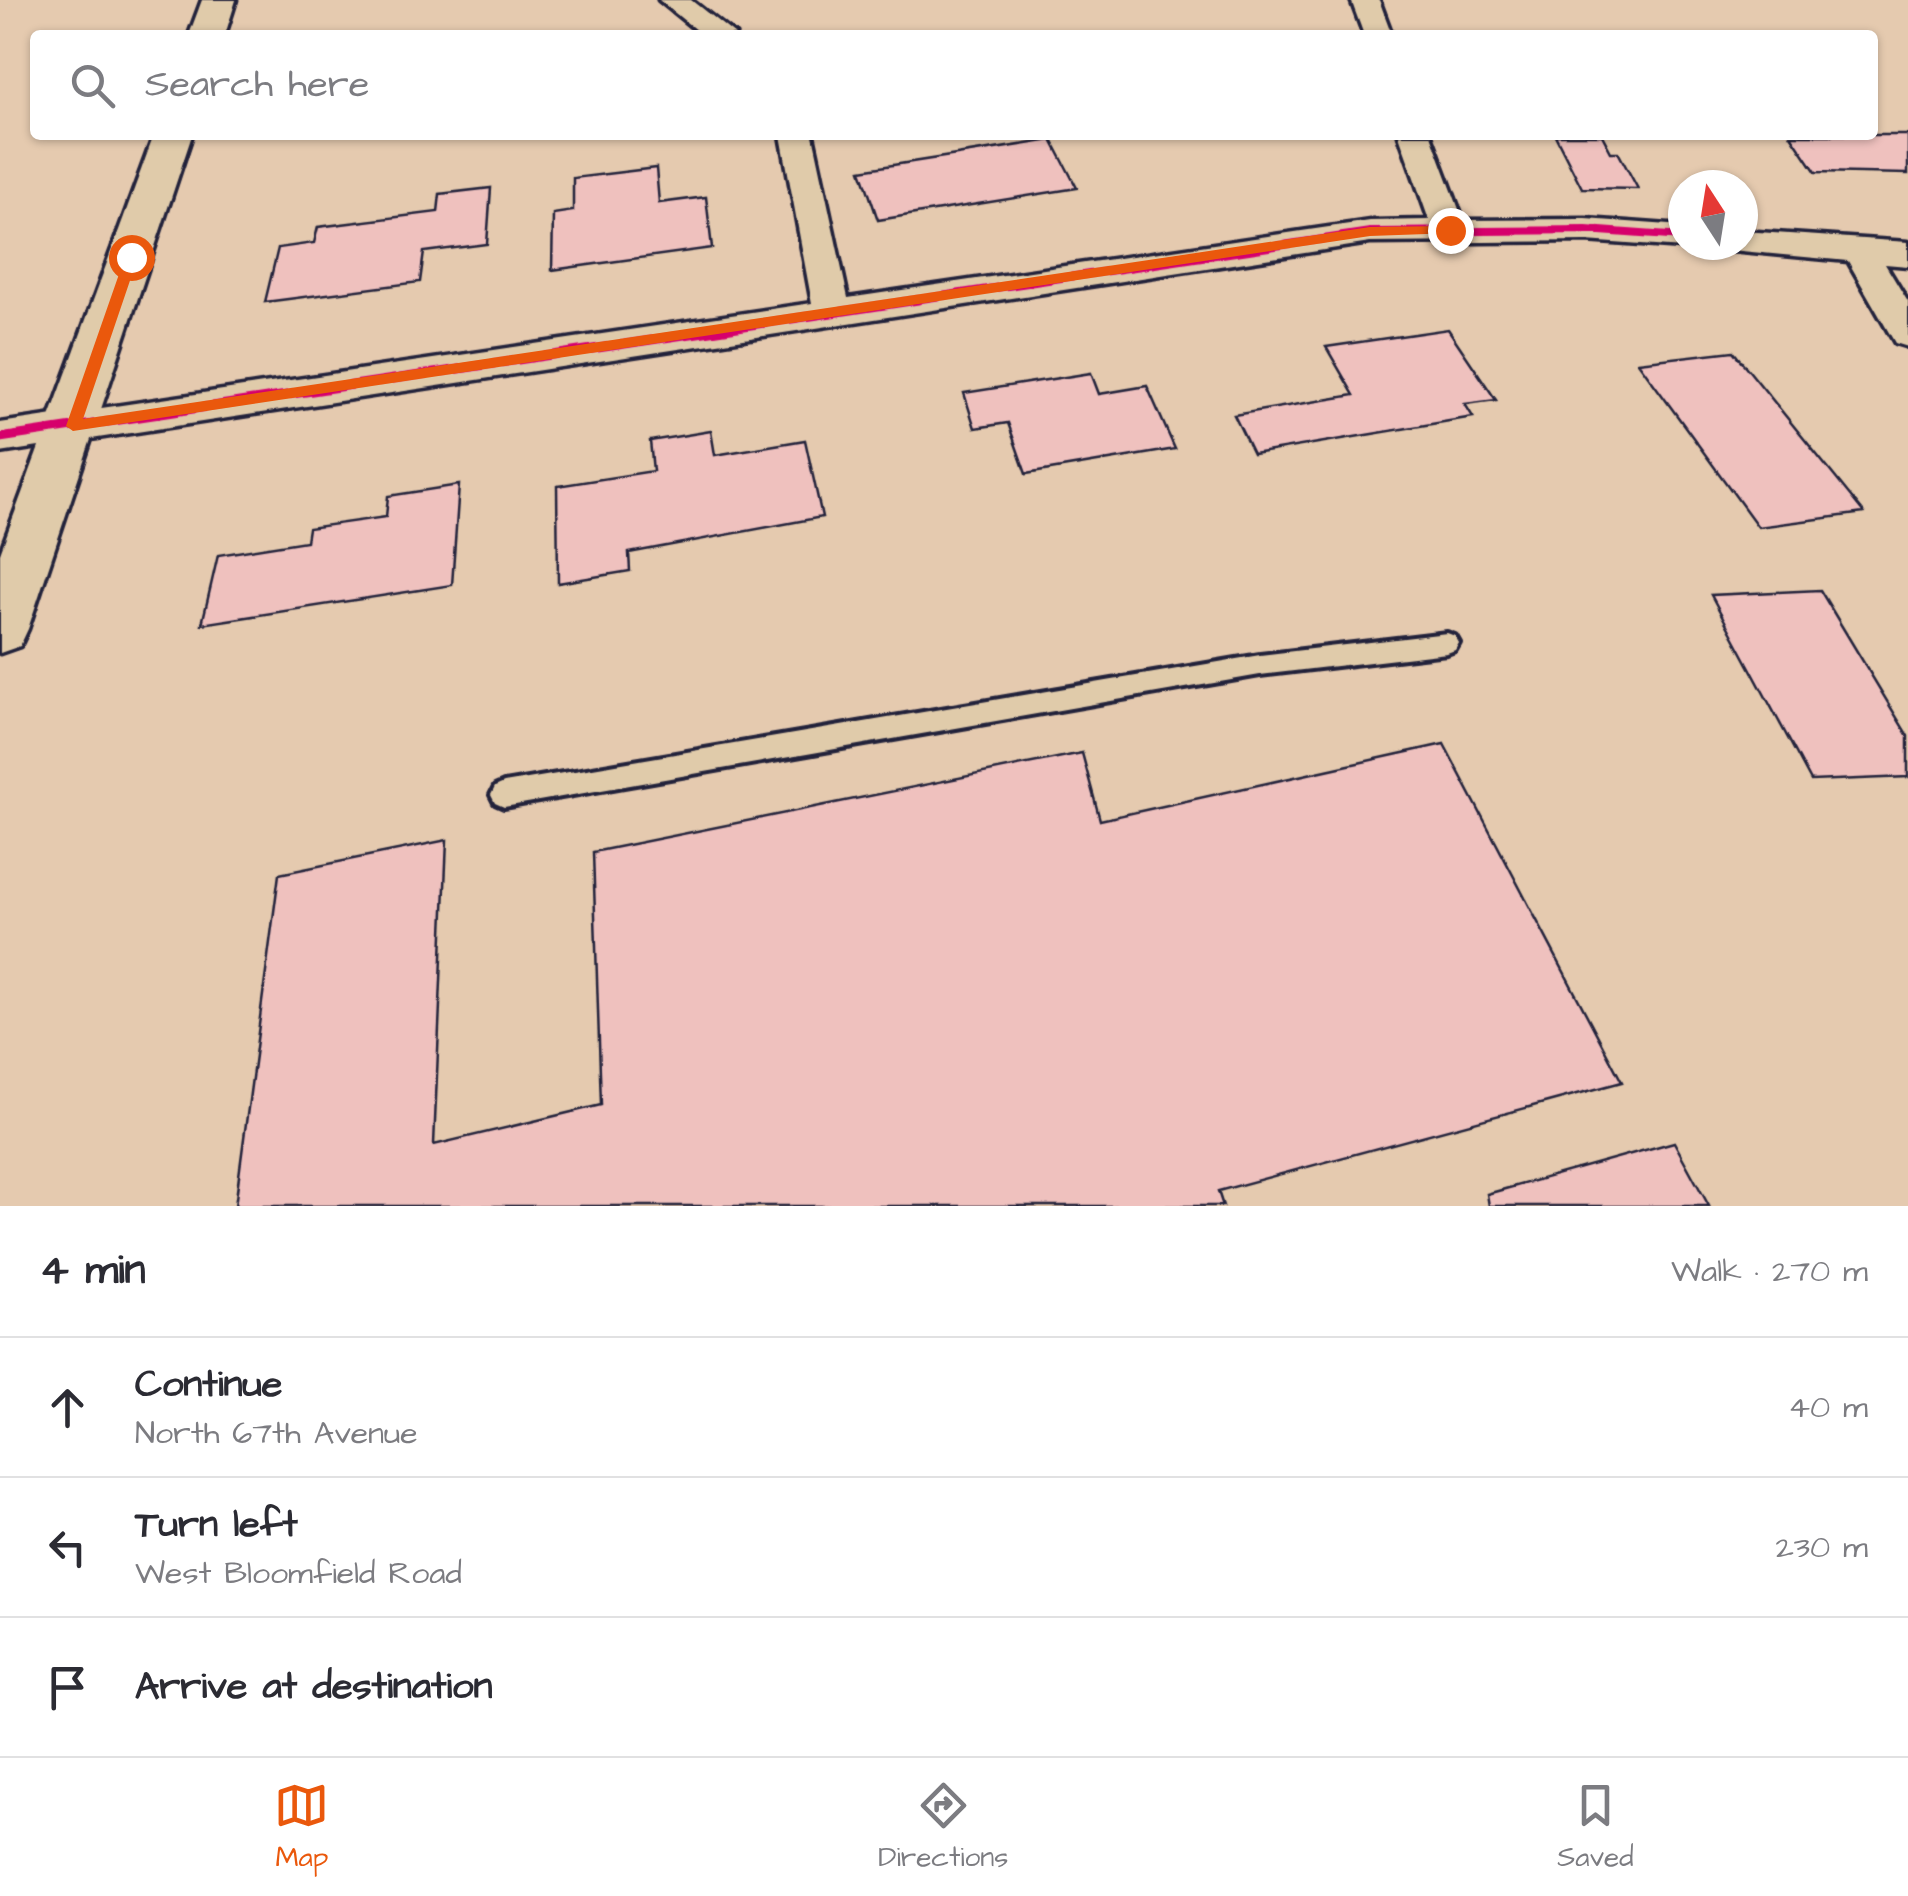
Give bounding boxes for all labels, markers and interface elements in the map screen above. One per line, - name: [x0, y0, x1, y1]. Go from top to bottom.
- search box: [30, 30, 1878, 140]
- icon: search: [65, 58, 120, 113]
- text: Search here: [145, 59, 369, 111]
- north arrow: [1668, 170, 1758, 260]
- route end: [1428, 208, 1474, 254]
- route start: [109, 235, 155, 281]
- text: 4 min: [40, 1242, 145, 1300]
- text: Walk · 270 m: [1671, 1249, 1868, 1294]
- text: Continue: [135, 1359, 282, 1411]
- icon: ahead: [40, 1380, 95, 1435]
- text: 40 m: [1788, 1385, 1868, 1430]
- text: North 67th Avenue: [135, 1411, 418, 1456]
- text: Turn left: [135, 1499, 298, 1551]
- icon: left: [40, 1520, 95, 1575]
- text: 230 m: [1776, 1525, 1868, 1570]
- text: West Bloomfield Road: [135, 1551, 462, 1596]
- icon: arrive: [40, 1660, 95, 1715]
- text: Arrive at destination: [135, 1661, 492, 1713]
- tab: Map: [274, 1778, 329, 1877]
- tab: Directions: [878, 1778, 1008, 1877]
- tab: Saved: [1557, 1778, 1634, 1877]

